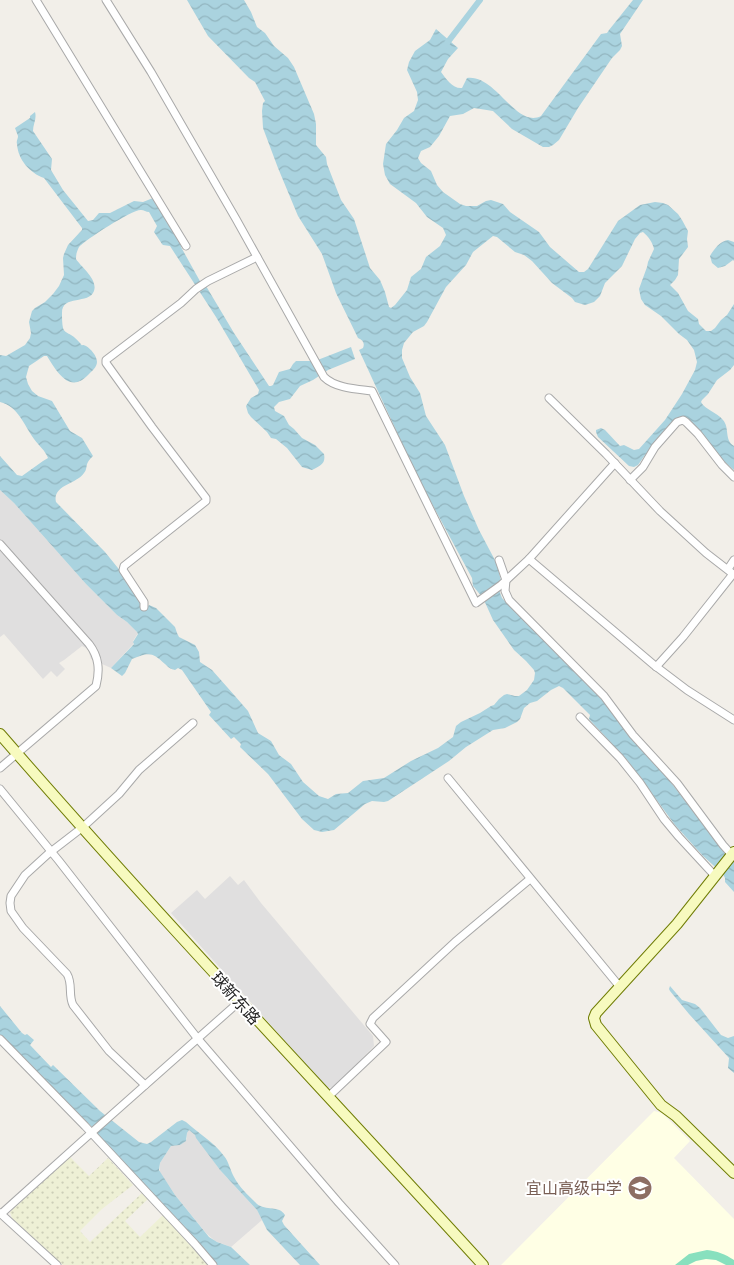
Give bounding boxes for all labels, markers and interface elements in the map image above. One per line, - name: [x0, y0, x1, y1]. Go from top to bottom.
- street label: 球新东路: [206, 968, 265, 1030]
- school or university icon: 宜山高级中学: [627, 1175, 653, 1201]
- place label: 宜山高级中学: [526, 1178, 622, 1200]

